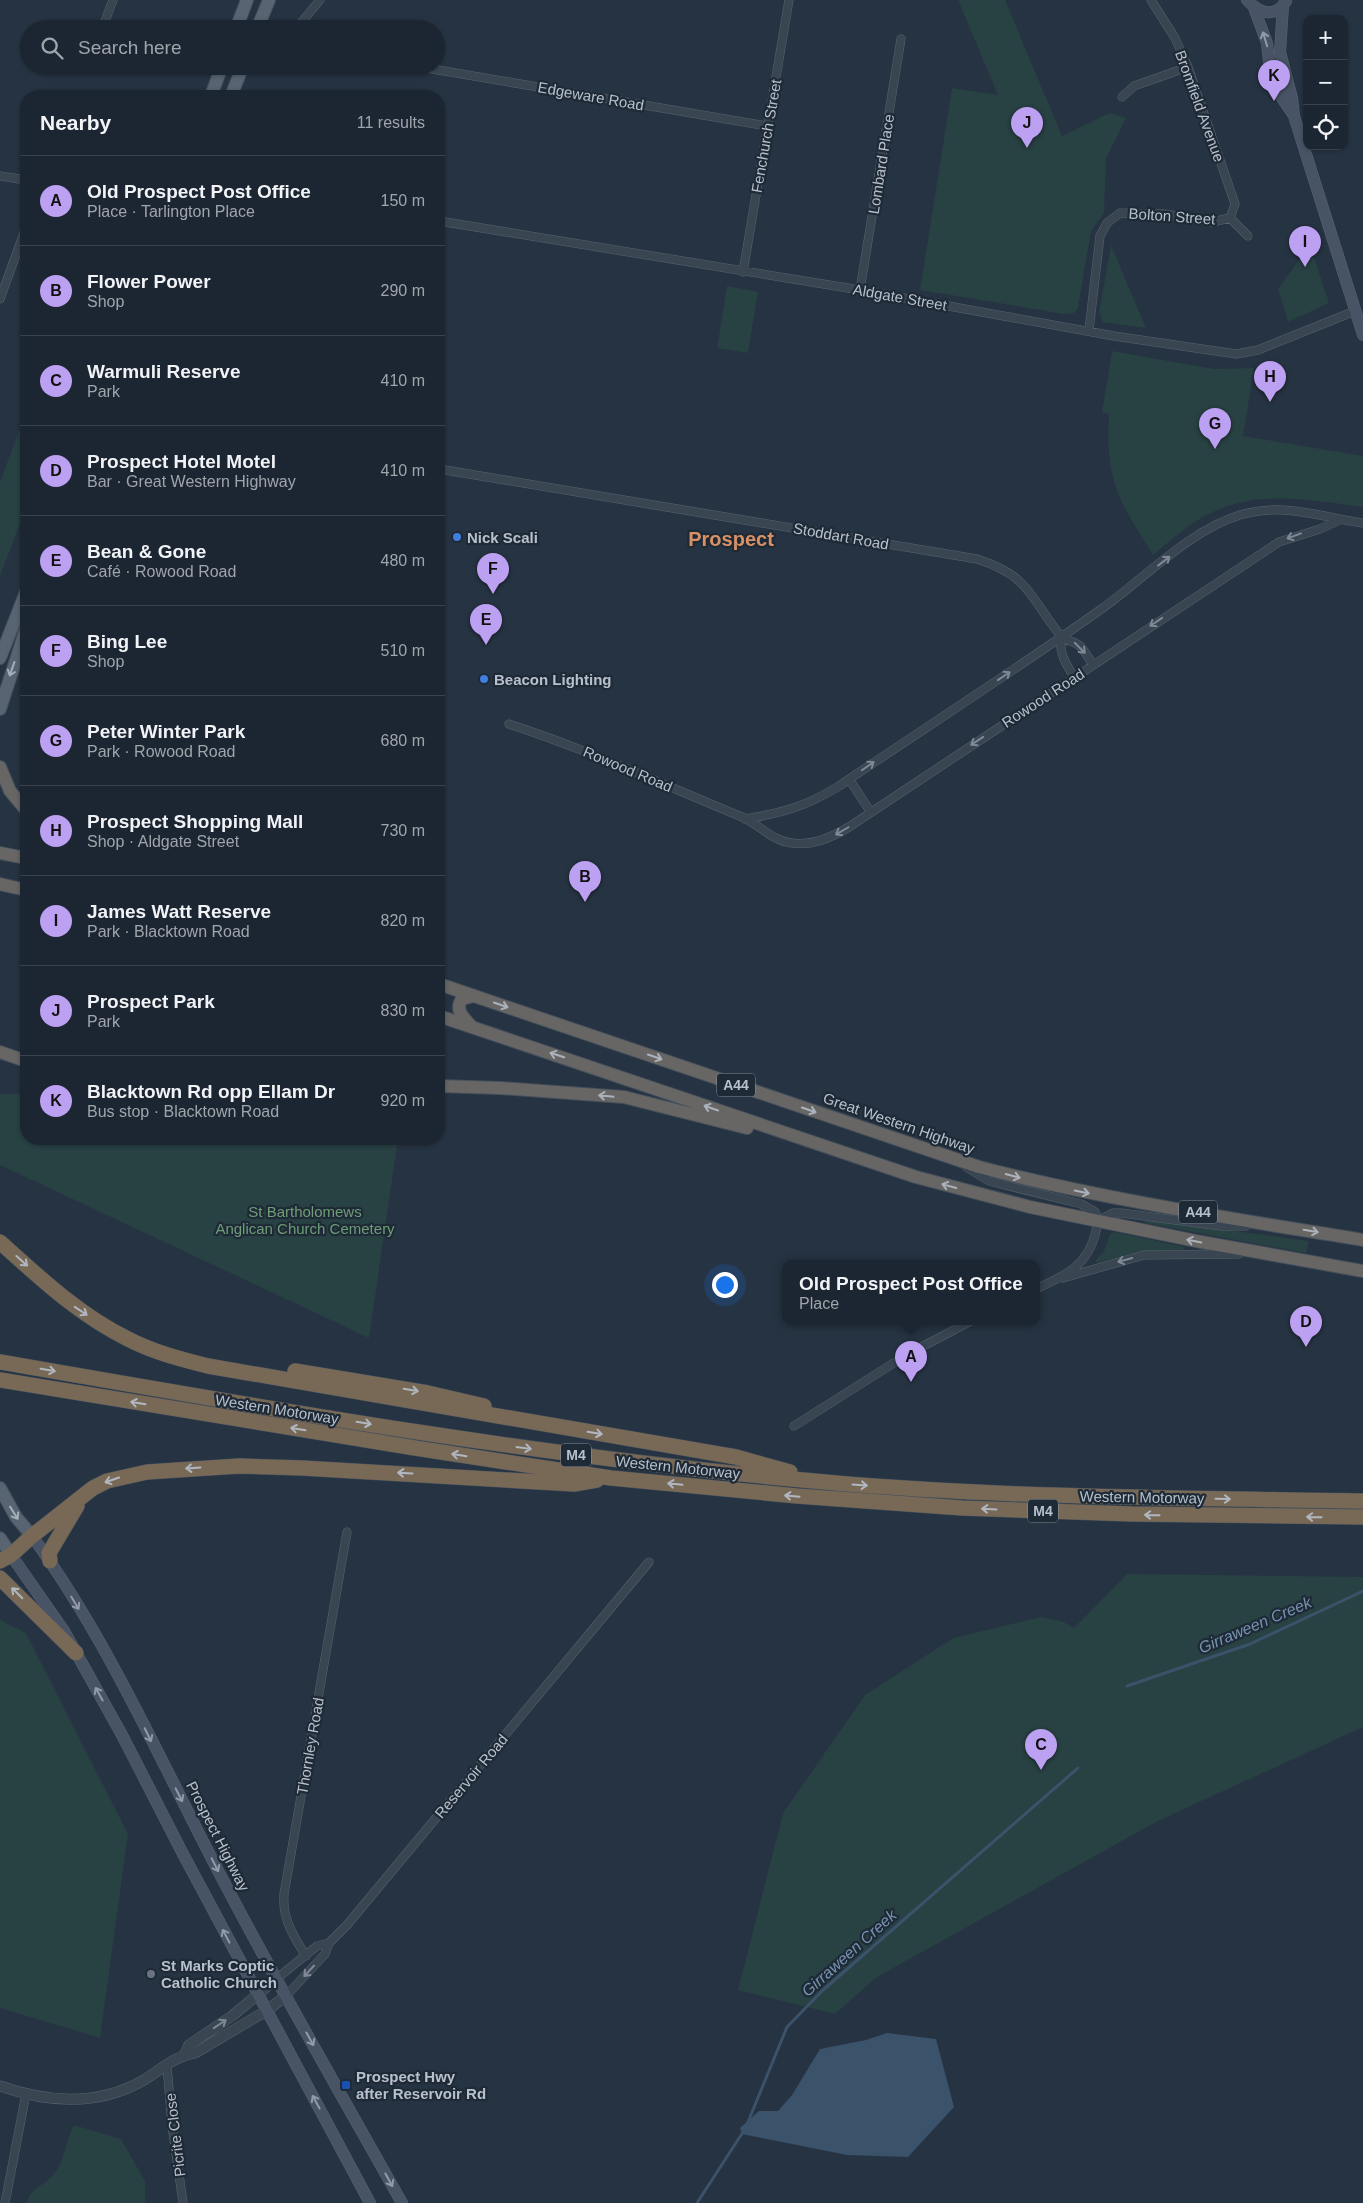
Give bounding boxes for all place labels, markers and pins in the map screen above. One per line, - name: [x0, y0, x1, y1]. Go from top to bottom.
- pin: K: [1258, 60, 1290, 101]
- pin: J: [1011, 107, 1043, 148]
- pin: I: [1289, 226, 1321, 267]
- pin: H: [1254, 361, 1286, 402]
- pin: G: [1199, 408, 1231, 449]
- place label: Nick Scali: [467, 529, 538, 546]
- marker: Nick Scali: [451, 531, 463, 543]
- pin: F: [477, 553, 509, 594]
- pin: E: [470, 604, 502, 645]
- place label: Beacon Lighting: [494, 671, 612, 688]
- marker: Beacon Lighting: [478, 673, 490, 685]
- pin: B: [569, 861, 601, 902]
- pin: D: [1290, 1306, 1322, 1347]
- pin: A: [895, 1341, 927, 1382]
- pin: C: [1025, 1729, 1057, 1770]
- place label: St Marks Coptic Catholic Church: [161, 1957, 277, 1991]
- marker: St Marks Coptic Catholic Church: [145, 1968, 157, 1980]
- place label: Prospect Hwy after Reservoir Rd: [356, 2068, 486, 2102]
- marker: Prospect Hwy after Reservoir Rd: [340, 2079, 352, 2091]

